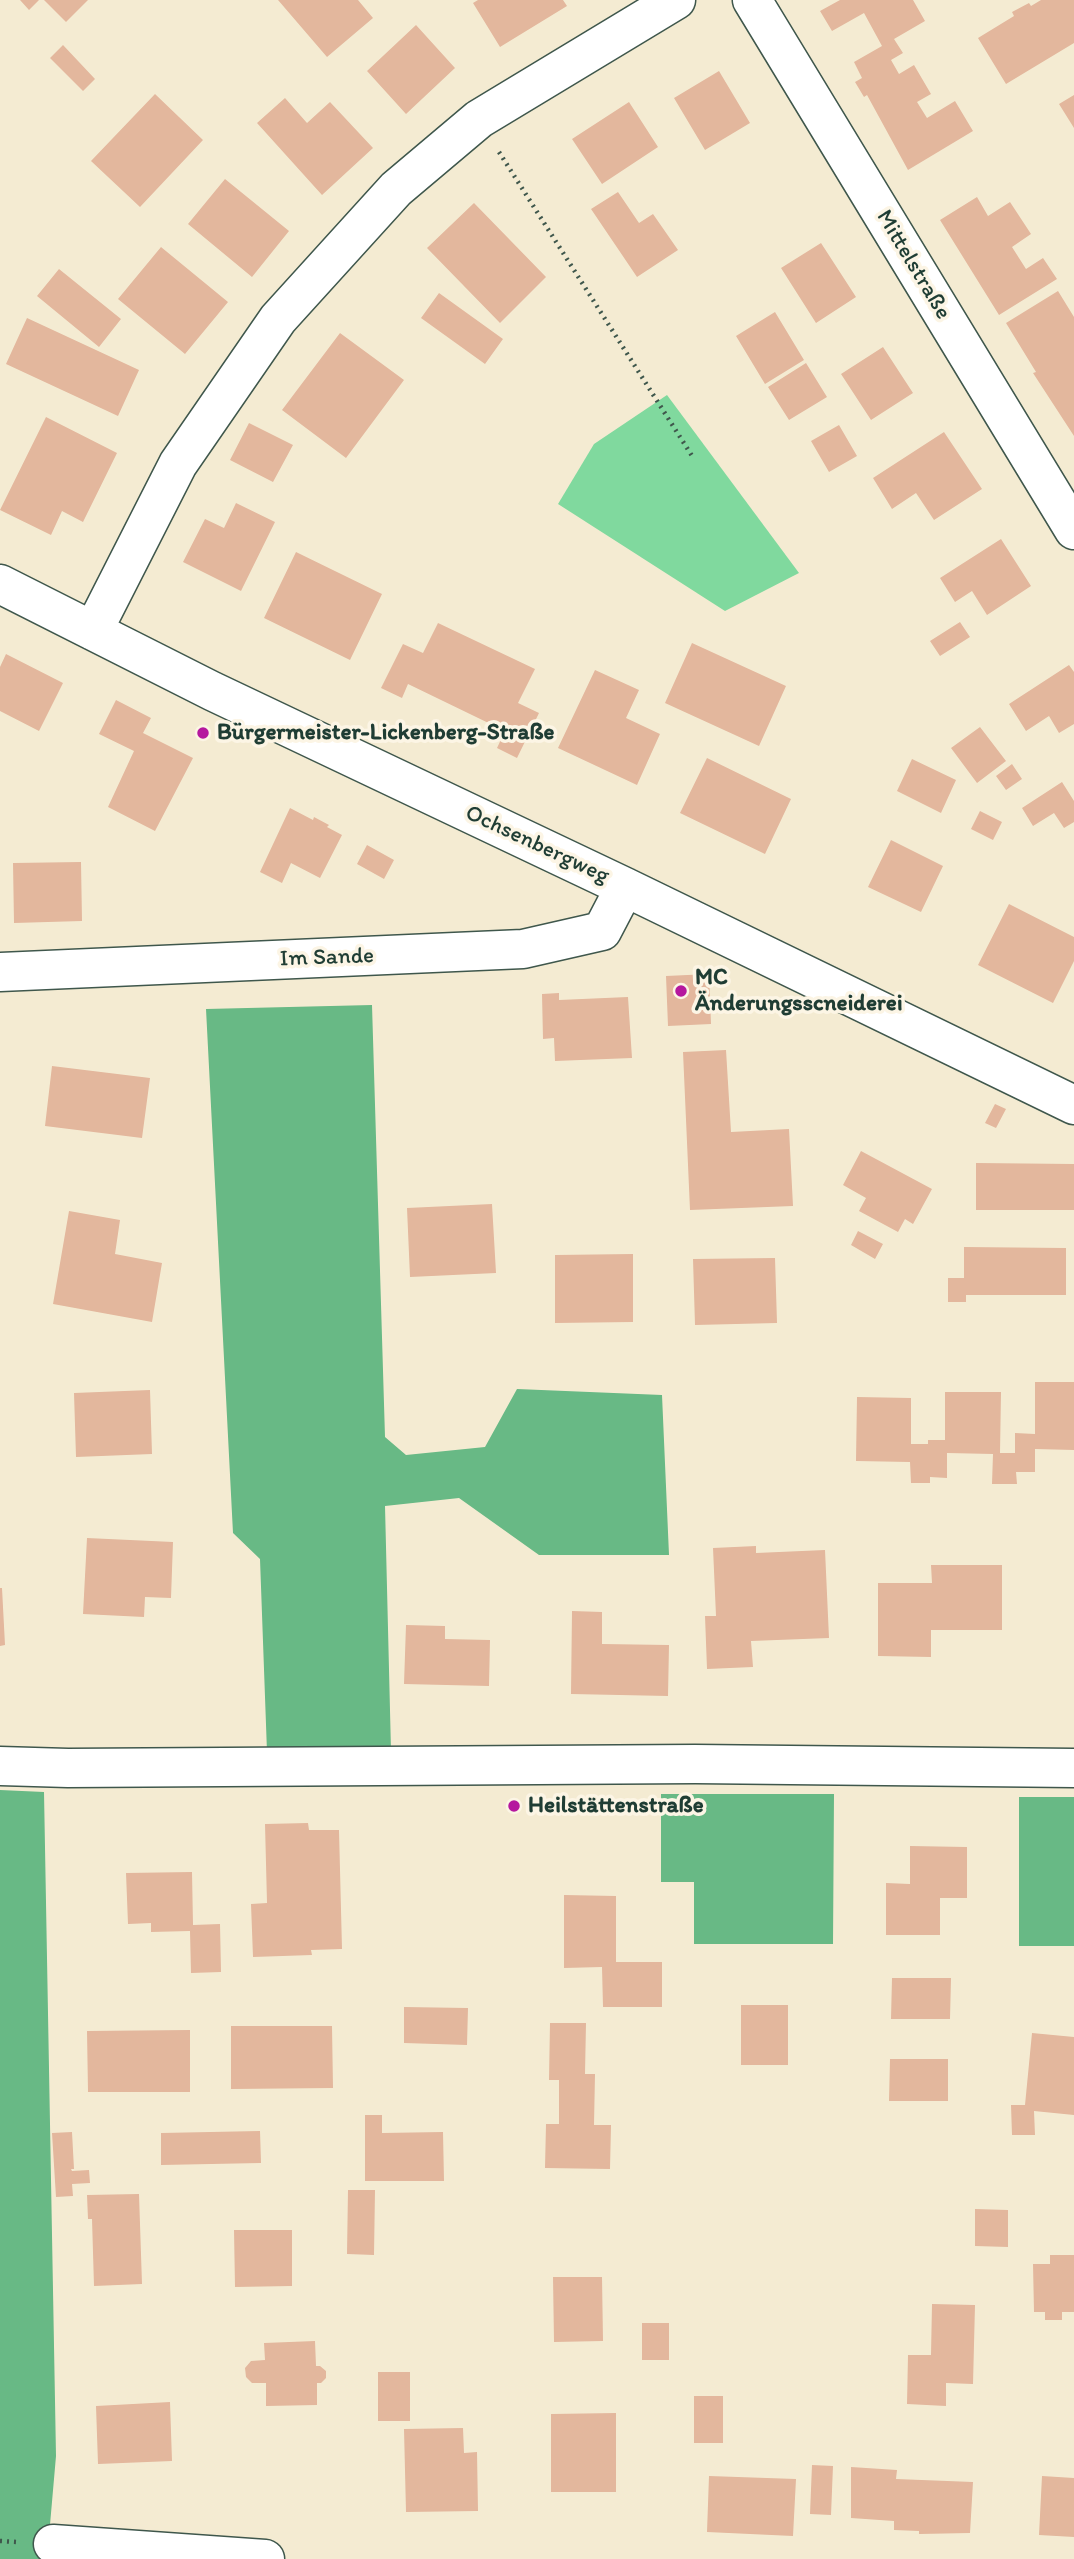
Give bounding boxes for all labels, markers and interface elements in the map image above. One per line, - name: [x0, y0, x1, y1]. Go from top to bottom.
- street label: Mittelstraße: [870, 205, 956, 325]
- place label: Bürgermeister-Lickenberg-Straße: [217, 719, 555, 747]
- marker: Bürgermeister-Lickenberg-Straße: [195, 725, 211, 741]
- street label: Ochsenbergweg: [461, 800, 613, 890]
- street label: Im Sande: [279, 943, 375, 973]
- place label: MC Änderungsscneiderei: [695, 964, 903, 1018]
- marker: MC Änderungsscneiderei: [673, 983, 689, 999]
- place label: Heilstättenstraße: [528, 1792, 704, 1820]
- marker: Heilstättenstraße: [506, 1798, 522, 1814]

